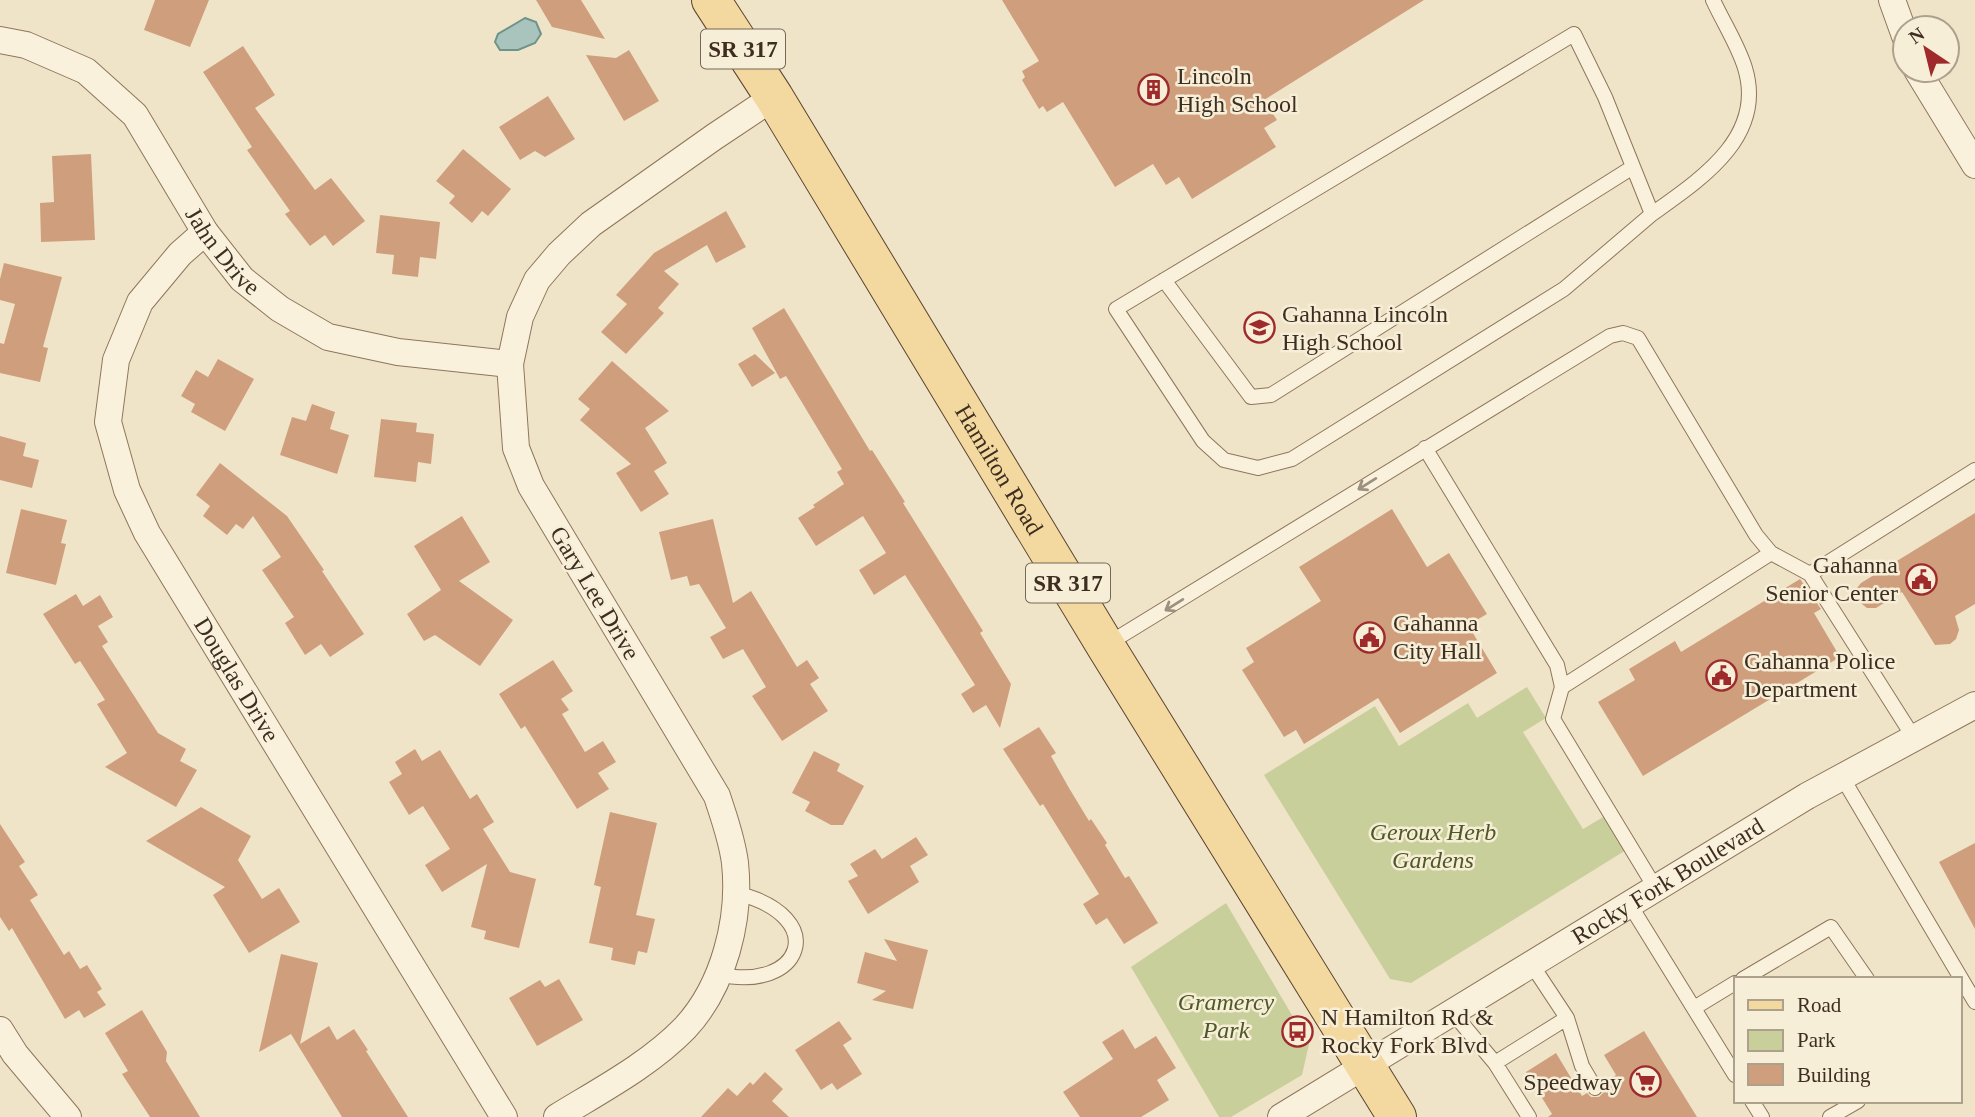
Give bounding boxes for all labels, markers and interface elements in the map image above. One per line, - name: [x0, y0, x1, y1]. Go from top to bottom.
- north arrow: [1891, 14, 1961, 84]
- text: N: [1905, 23, 1928, 48]
- road number: SR 317: [701, 30, 785, 68]
- place label: Lincoln High School: [1177, 63, 1298, 117]
- building icon: Lincoln High School: [1137, 73, 1171, 107]
- street label: Jahn Drive: [180, 203, 265, 301]
- place label: Gahanna Lincoln High School: [1282, 301, 1448, 355]
- school or university icon: Gahanna Lincoln High School: [1242, 311, 1276, 345]
- street label: Hamilton Road: [950, 400, 1048, 539]
- one-way arrow: [1358, 478, 1378, 492]
- street label: Gary Lee Drive: [545, 522, 645, 664]
- place label: Gahanna Senior Center: [1765, 552, 1898, 606]
- public building icon: Gahanna Senior Center: [1904, 562, 1938, 596]
- road number: SR 317: [1026, 564, 1110, 603]
- one-way arrow: [1165, 597, 1184, 612]
- place label: Gahanna City Hall: [1393, 610, 1482, 664]
- street label: Douglas Drive: [189, 613, 284, 746]
- public building icon: Gahanna City Hall: [1353, 620, 1387, 654]
- place label: Gahanna Police Department: [1744, 648, 1895, 702]
- public building icon: Gahanna Police Department: [1704, 658, 1738, 692]
- street label: Rocky Fork Boulevard: [1567, 813, 1768, 949]
- park label: Geroux Herb Gardens: [1370, 819, 1496, 873]
- legend: [1734, 977, 1961, 1103]
- park label: Gramercy Park: [1178, 989, 1275, 1043]
- text: Road: [1797, 993, 1842, 1017]
- place label: N Hamilton Rd & Rocky Fork Blvd: [1321, 1004, 1494, 1058]
- bus stop icon: N Hamilton Rd & Rocky Fork Blvd: [1281, 1014, 1315, 1048]
- text: Park: [1797, 1028, 1836, 1052]
- text: Building: [1797, 1063, 1871, 1087]
- supermarket icon: Speedway: [1628, 1065, 1662, 1099]
- place label: Speedway: [1523, 1069, 1622, 1095]

